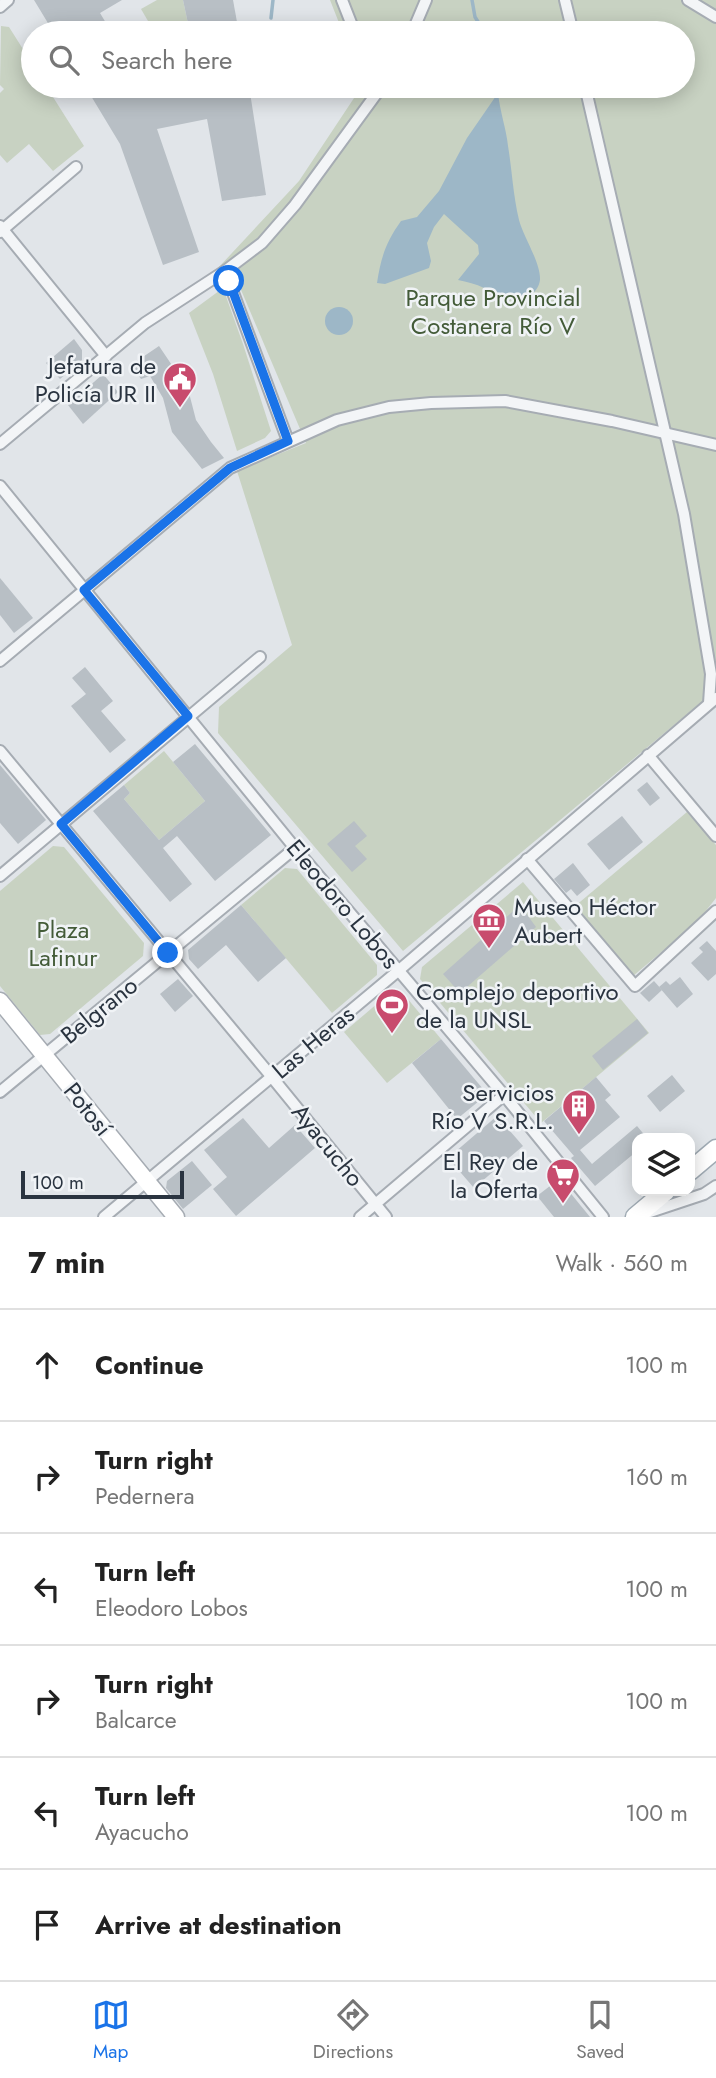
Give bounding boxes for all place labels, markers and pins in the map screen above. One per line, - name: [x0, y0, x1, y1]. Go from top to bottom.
- place label: Jefatura de Policía UR II: [35, 348, 156, 411]
- public building icon: Jefatura de Policía UR II: [161, 360, 199, 409]
- place label: Museo Héctor Aubert: [514, 889, 657, 952]
- museum icon: Museo Héctor Aubert: [470, 901, 508, 950]
- place label: Complejo deportivo de la UNSL: [416, 974, 619, 1037]
- sports icon: Complejo deportivo de la UNSL: [373, 986, 411, 1035]
- place label: Servicios Río V S.R.L.: [431, 1075, 554, 1138]
- building icon: Servicios Río V S.R.L.: [560, 1087, 598, 1136]
- place label: El Rey de la Oferta: [443, 1144, 538, 1207]
- supermarket icon: El Rey de la Oferta: [544, 1156, 582, 1205]

